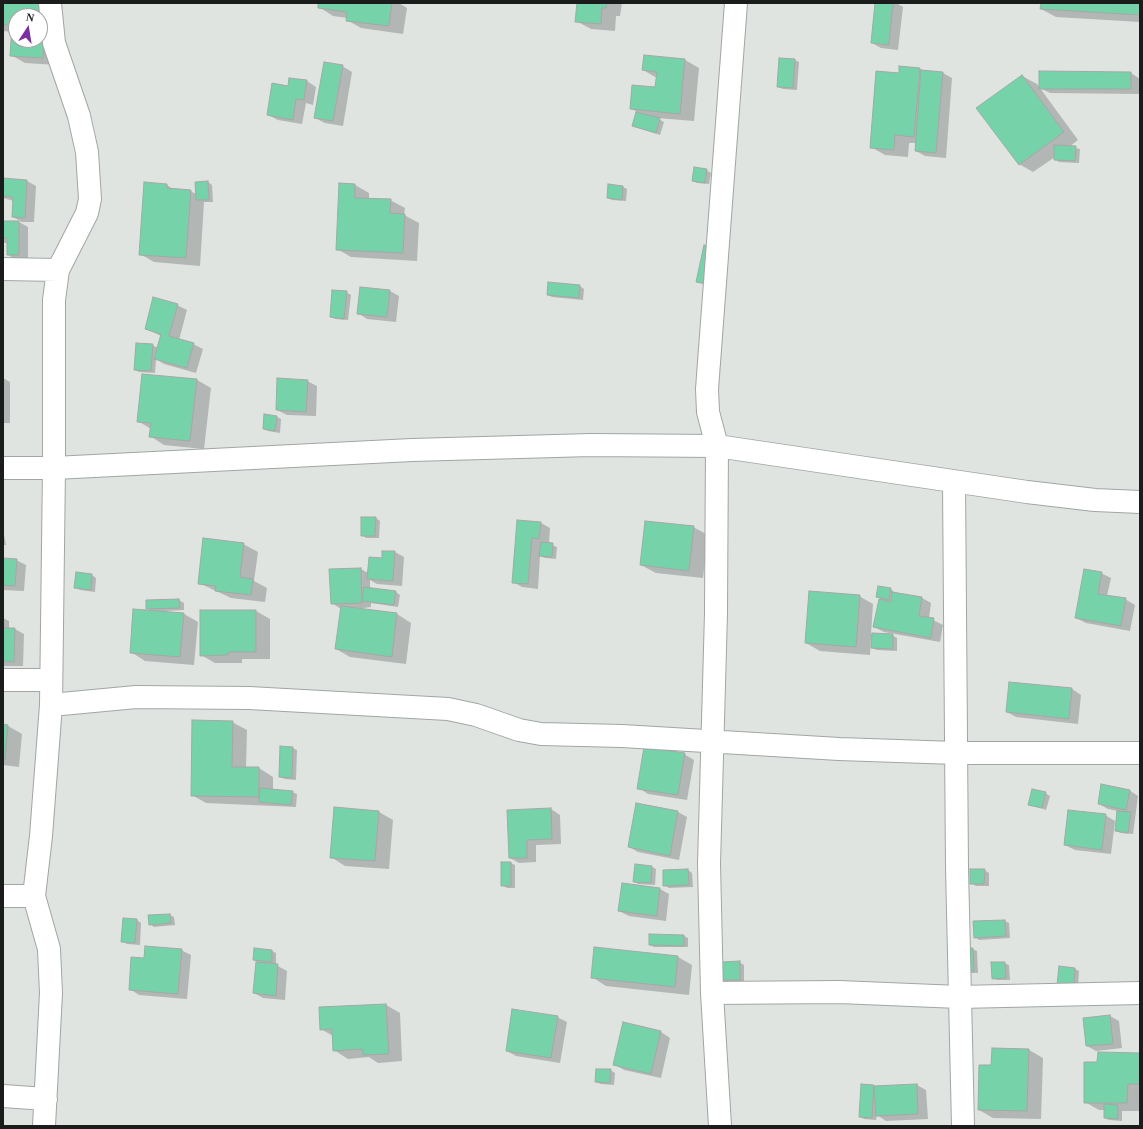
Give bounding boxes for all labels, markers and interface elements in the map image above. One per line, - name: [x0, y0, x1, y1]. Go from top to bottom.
- north arrow: [8, 8, 48, 48]
- text: N: [25, 11, 35, 24]

